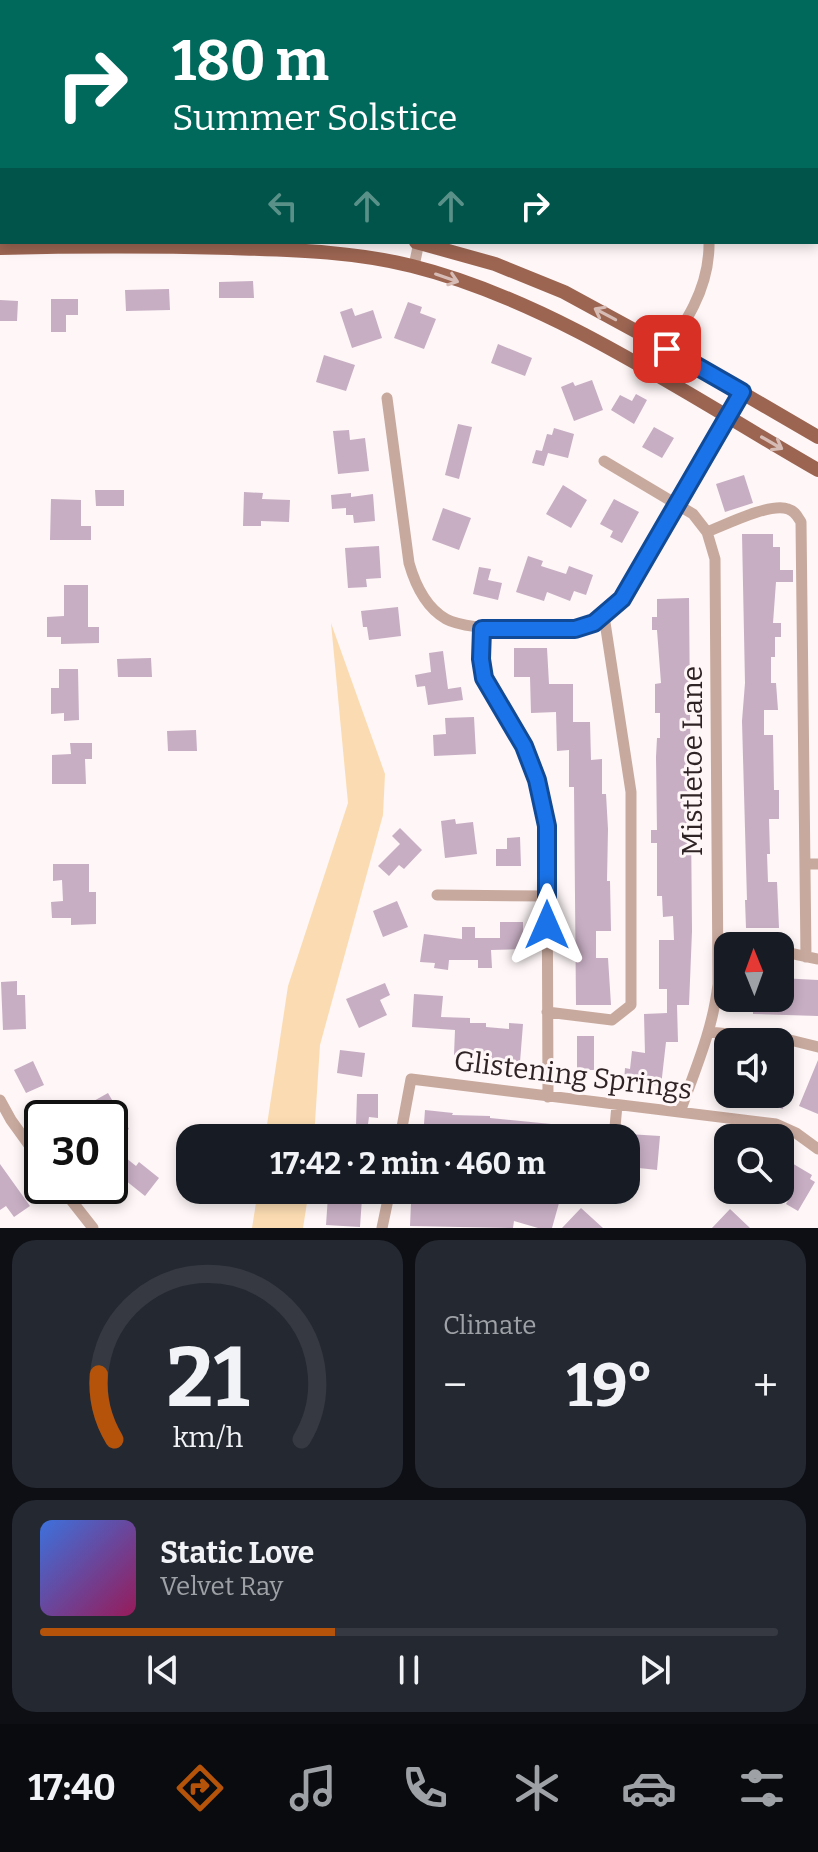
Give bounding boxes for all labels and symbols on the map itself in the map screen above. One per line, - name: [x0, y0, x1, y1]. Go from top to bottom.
- one-way arrow: [435, 271, 460, 286]
- one-way arrow: [593, 306, 617, 321]
- pin: [633, 315, 701, 383]
- one-way arrow: [760, 435, 783, 451]
- street label: Mistletoe Lane: [676, 666, 709, 856]
- position arrow: [505, 883, 589, 967]
- north arrow: [714, 932, 794, 1012]
- street label: Glistening Springs: [452, 1044, 694, 1106]
- speed limit sign: 30: [24, 1100, 128, 1204]

